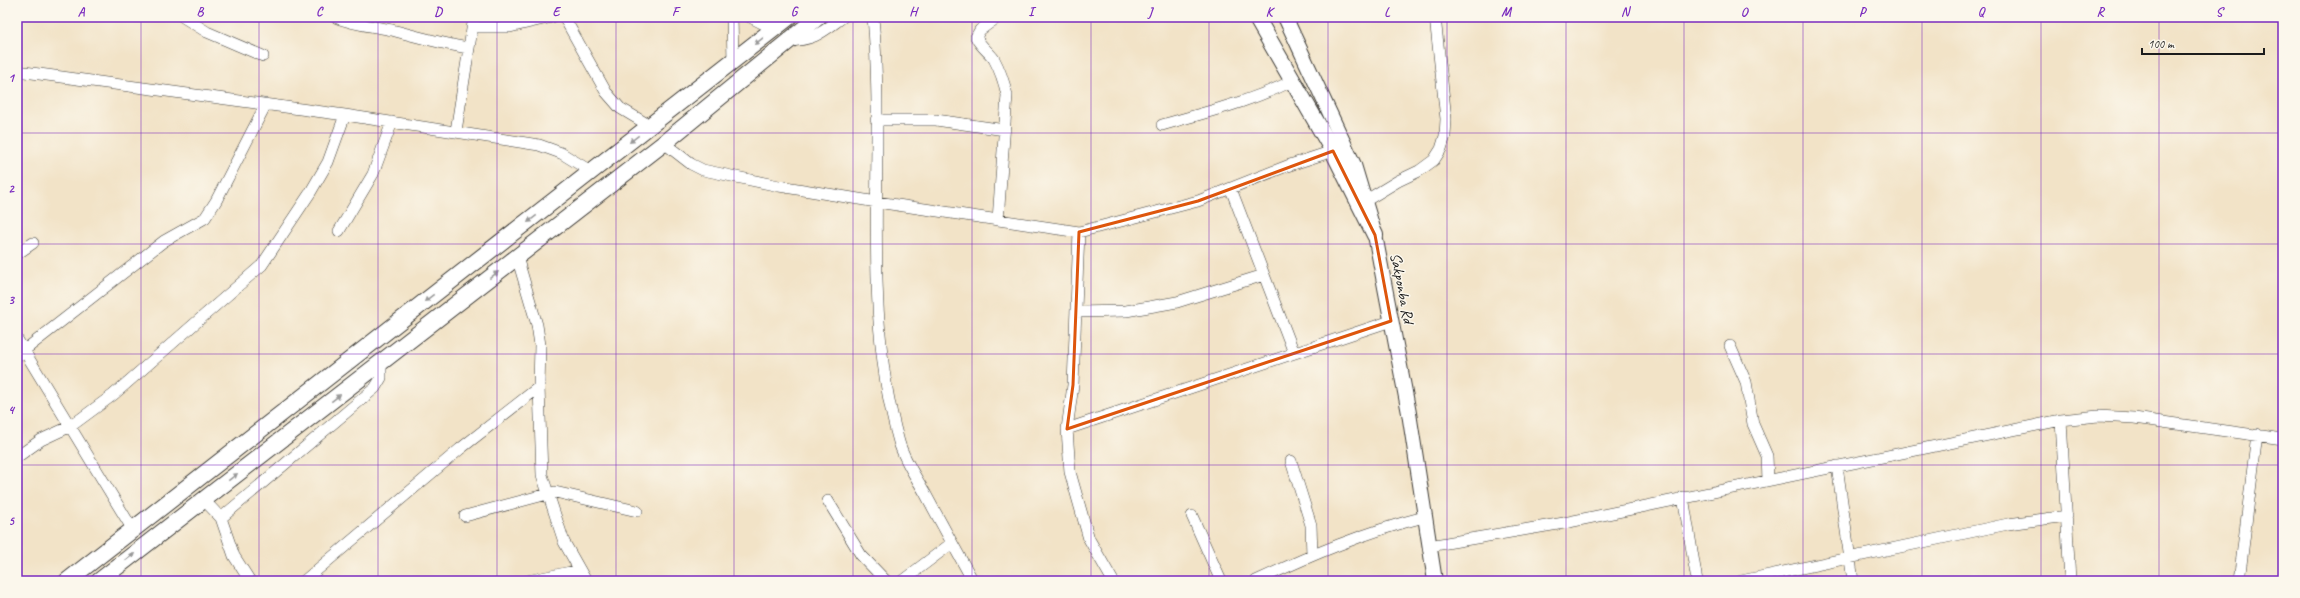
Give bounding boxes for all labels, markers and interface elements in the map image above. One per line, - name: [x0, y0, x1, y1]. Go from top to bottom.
- text: A: [78, 4, 86, 20]
- text: B: [197, 4, 205, 20]
- text: C: [316, 4, 324, 20]
- text: D: [434, 4, 443, 20]
- text: E: [553, 4, 562, 20]
- text: F: [672, 4, 681, 20]
- text: G: [791, 4, 799, 20]
- text: H: [909, 4, 919, 20]
- text: I: [1028, 4, 1037, 20]
- text: J: [1147, 4, 1154, 20]
- text: K: [1266, 4, 1276, 20]
- text: L: [1384, 4, 1391, 20]
- text: M: [1501, 4, 1512, 20]
- text: N: [1621, 4, 1632, 20]
- text: O: [1741, 4, 1750, 20]
- text: P: [1859, 4, 1868, 20]
- text: Q: [1978, 4, 1986, 20]
- text: R: [2096, 4, 2105, 20]
- text: S: [2216, 4, 2226, 20]
- scale bar: [2142, 30, 2264, 56]
- text: 100 m: [2148, 36, 2175, 52]
- one-way arrow: [753, 37, 764, 45]
- text: 1: [8, 70, 16, 86]
- one-way arrow: [629, 134, 640, 143]
- text: 2: [8, 181, 15, 197]
- one-way arrow: [526, 214, 537, 223]
- street label: Sakponba Rd: [1385, 251, 1419, 328]
- one-way arrow: [488, 271, 499, 279]
- text: 3: [8, 292, 15, 308]
- one-way arrow: [424, 294, 435, 303]
- one-way arrow: [330, 393, 341, 402]
- text: 4: [8, 402, 16, 418]
- one-way arrow: [227, 473, 238, 482]
- text: 5: [8, 513, 15, 529]
- one-way arrow: [125, 553, 136, 561]

